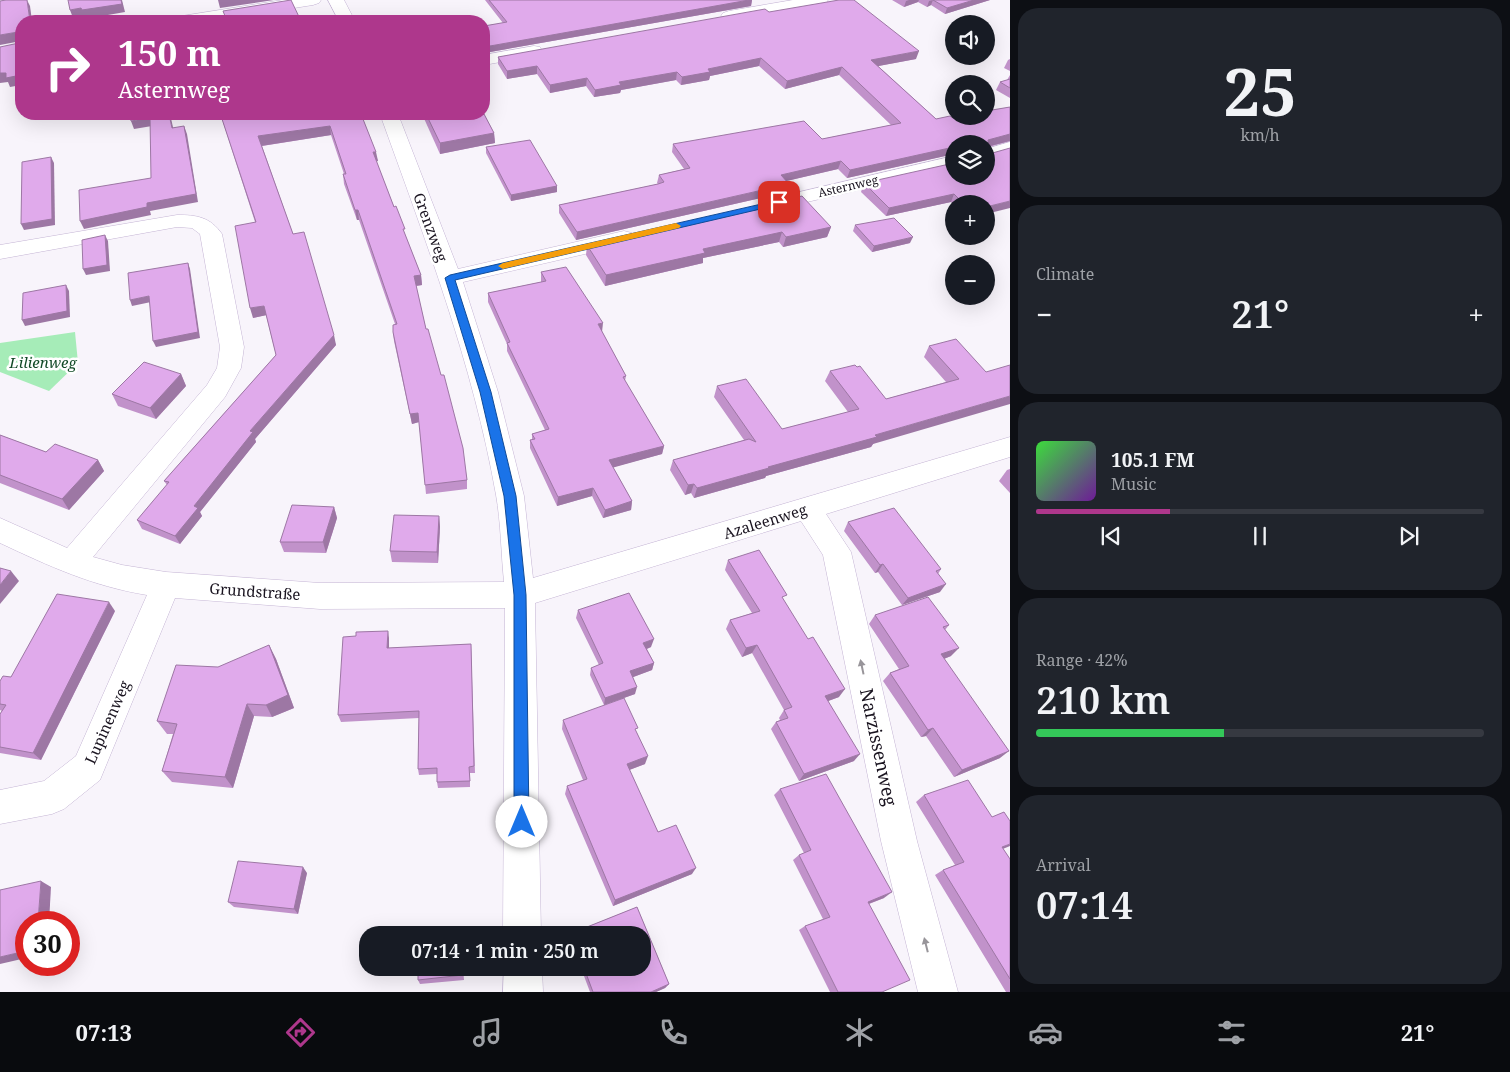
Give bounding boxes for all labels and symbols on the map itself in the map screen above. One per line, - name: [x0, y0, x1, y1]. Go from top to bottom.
- street label: Asternweg: [816, 171, 880, 201]
- pin: [758, 181, 800, 223]
- street label: Grenzweg: [409, 190, 453, 264]
- park label: Lilienweg: [8, 352, 77, 372]
- street label: Azaleenweg: [721, 499, 809, 543]
- street label: Grundstraße: [209, 578, 301, 604]
- one-way arrow: [858, 659, 866, 675]
- street label: Lupinenweg: [80, 677, 134, 767]
- street label: Narzissenweg: [855, 686, 903, 808]
- position arrow: [495, 795, 547, 847]
- speed limit sign: 30: [15, 911, 80, 976]
- one-way arrow: [922, 937, 930, 952]

